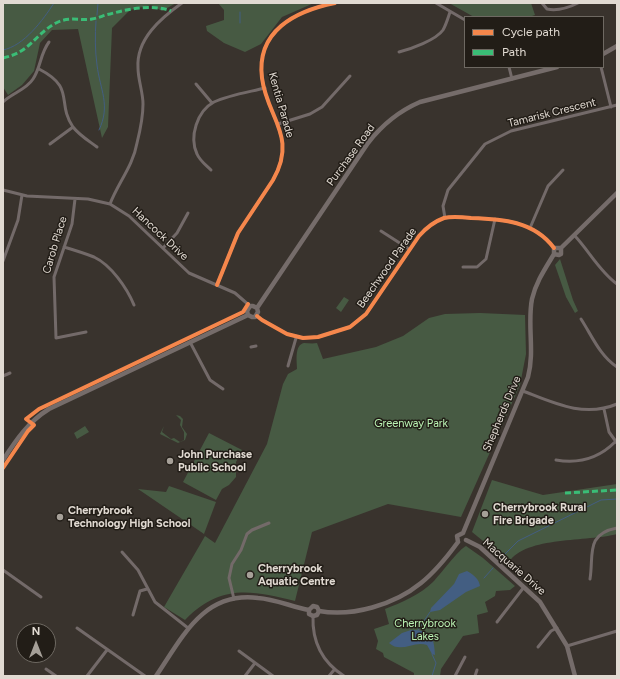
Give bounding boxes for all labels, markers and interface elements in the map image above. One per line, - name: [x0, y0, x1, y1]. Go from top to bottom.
- legend: [464, 16, 604, 68]
- text: Cycle path: [502, 25, 560, 39]
- text: Path: [502, 45, 526, 59]
- street label: Kentia Parade: [265, 71, 297, 139]
- street label: Tamarisk Crescent: [507, 96, 597, 130]
- street label: Purchase Road: [324, 122, 378, 188]
- street label: Hancock Drive: [129, 205, 191, 263]
- street label: Carob Place: [40, 215, 70, 275]
- street label: Beechwood Parade: [354, 225, 420, 311]
- street label: Shepherds Drive: [480, 374, 524, 454]
- park label: Greenway Park: [374, 417, 448, 431]
- place label: John Purchase Public School: [178, 448, 252, 474]
- marker: John Purchase Public School: [165, 456, 175, 466]
- place label: Cherrybrook Rural Fire Brigade: [493, 501, 586, 527]
- place label: Cherrybrook Technology High School: [68, 504, 190, 530]
- marker: Cherrybrook Rural Fire Brigade: [480, 509, 490, 519]
- marker: Cherrybrook Technology High School: [55, 512, 65, 522]
- street label: Macquarie Drive: [480, 536, 548, 598]
- place label: Cherrybrook Aquatic Centre: [258, 562, 335, 588]
- marker: Cherrybrook Aquatic Centre: [245, 570, 255, 580]
- park label: Cherrybrook Lakes: [394, 617, 456, 643]
- north arrow: [16, 623, 56, 663]
- text: N: [32, 625, 40, 638]

